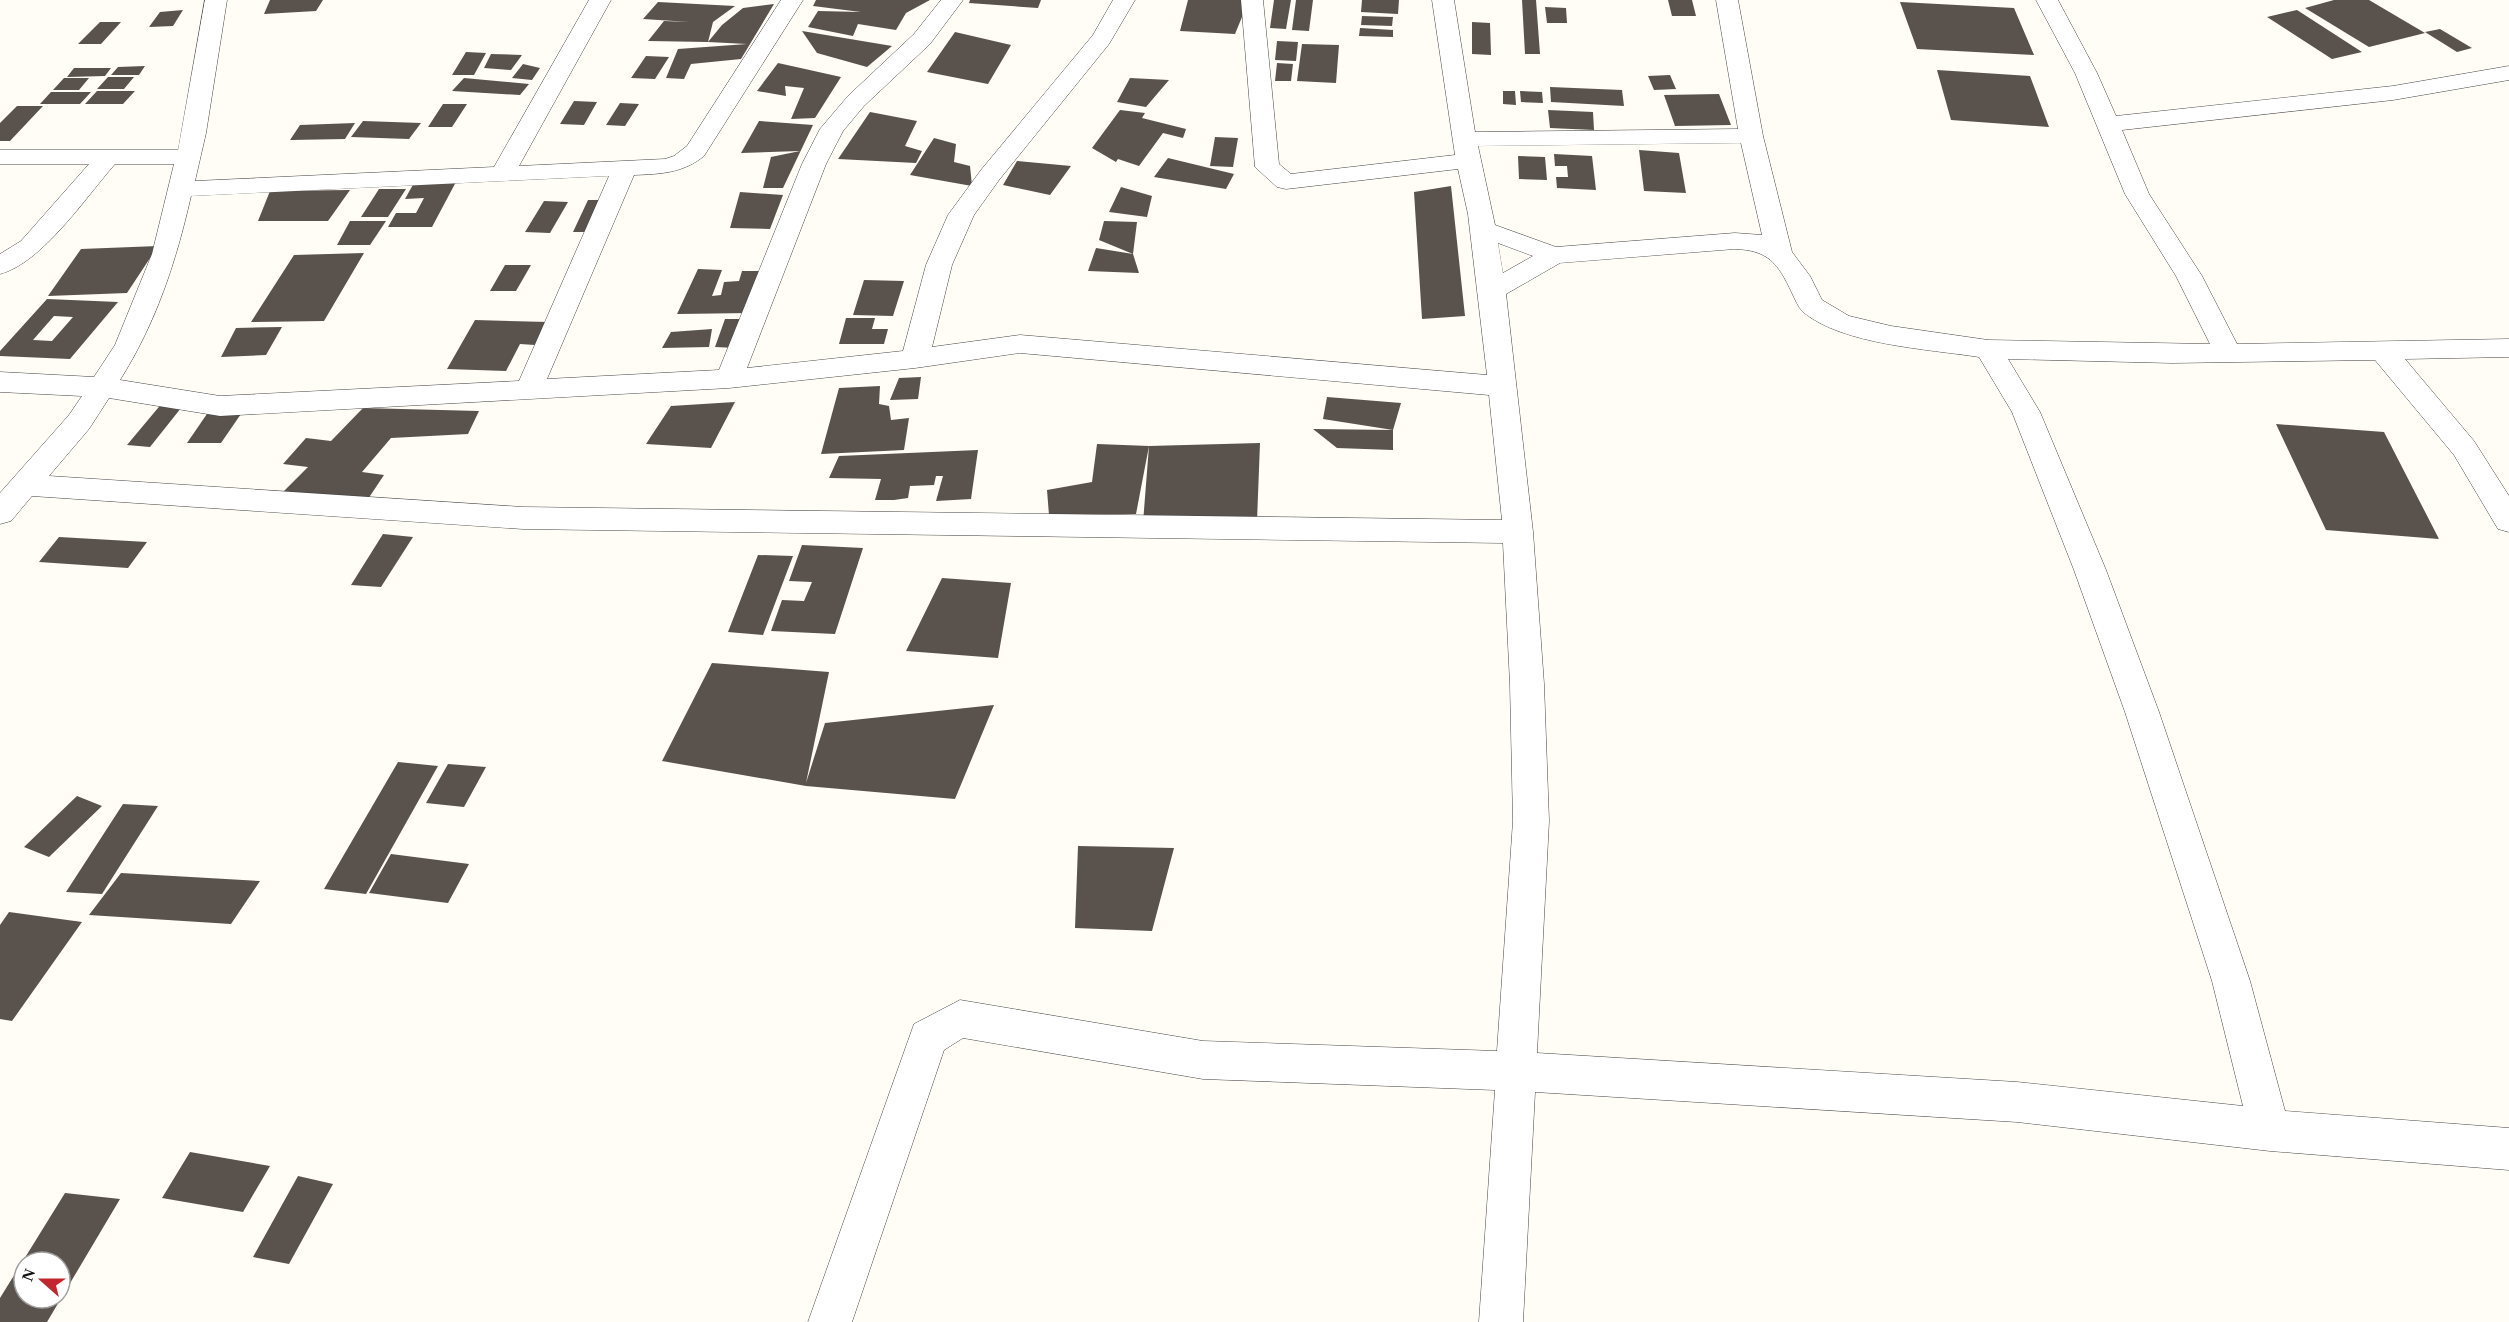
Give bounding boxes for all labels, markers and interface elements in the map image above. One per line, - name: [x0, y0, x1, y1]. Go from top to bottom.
- north arrow: [12, 1250, 72, 1310]
- text: N: [18, 1266, 39, 1283]

